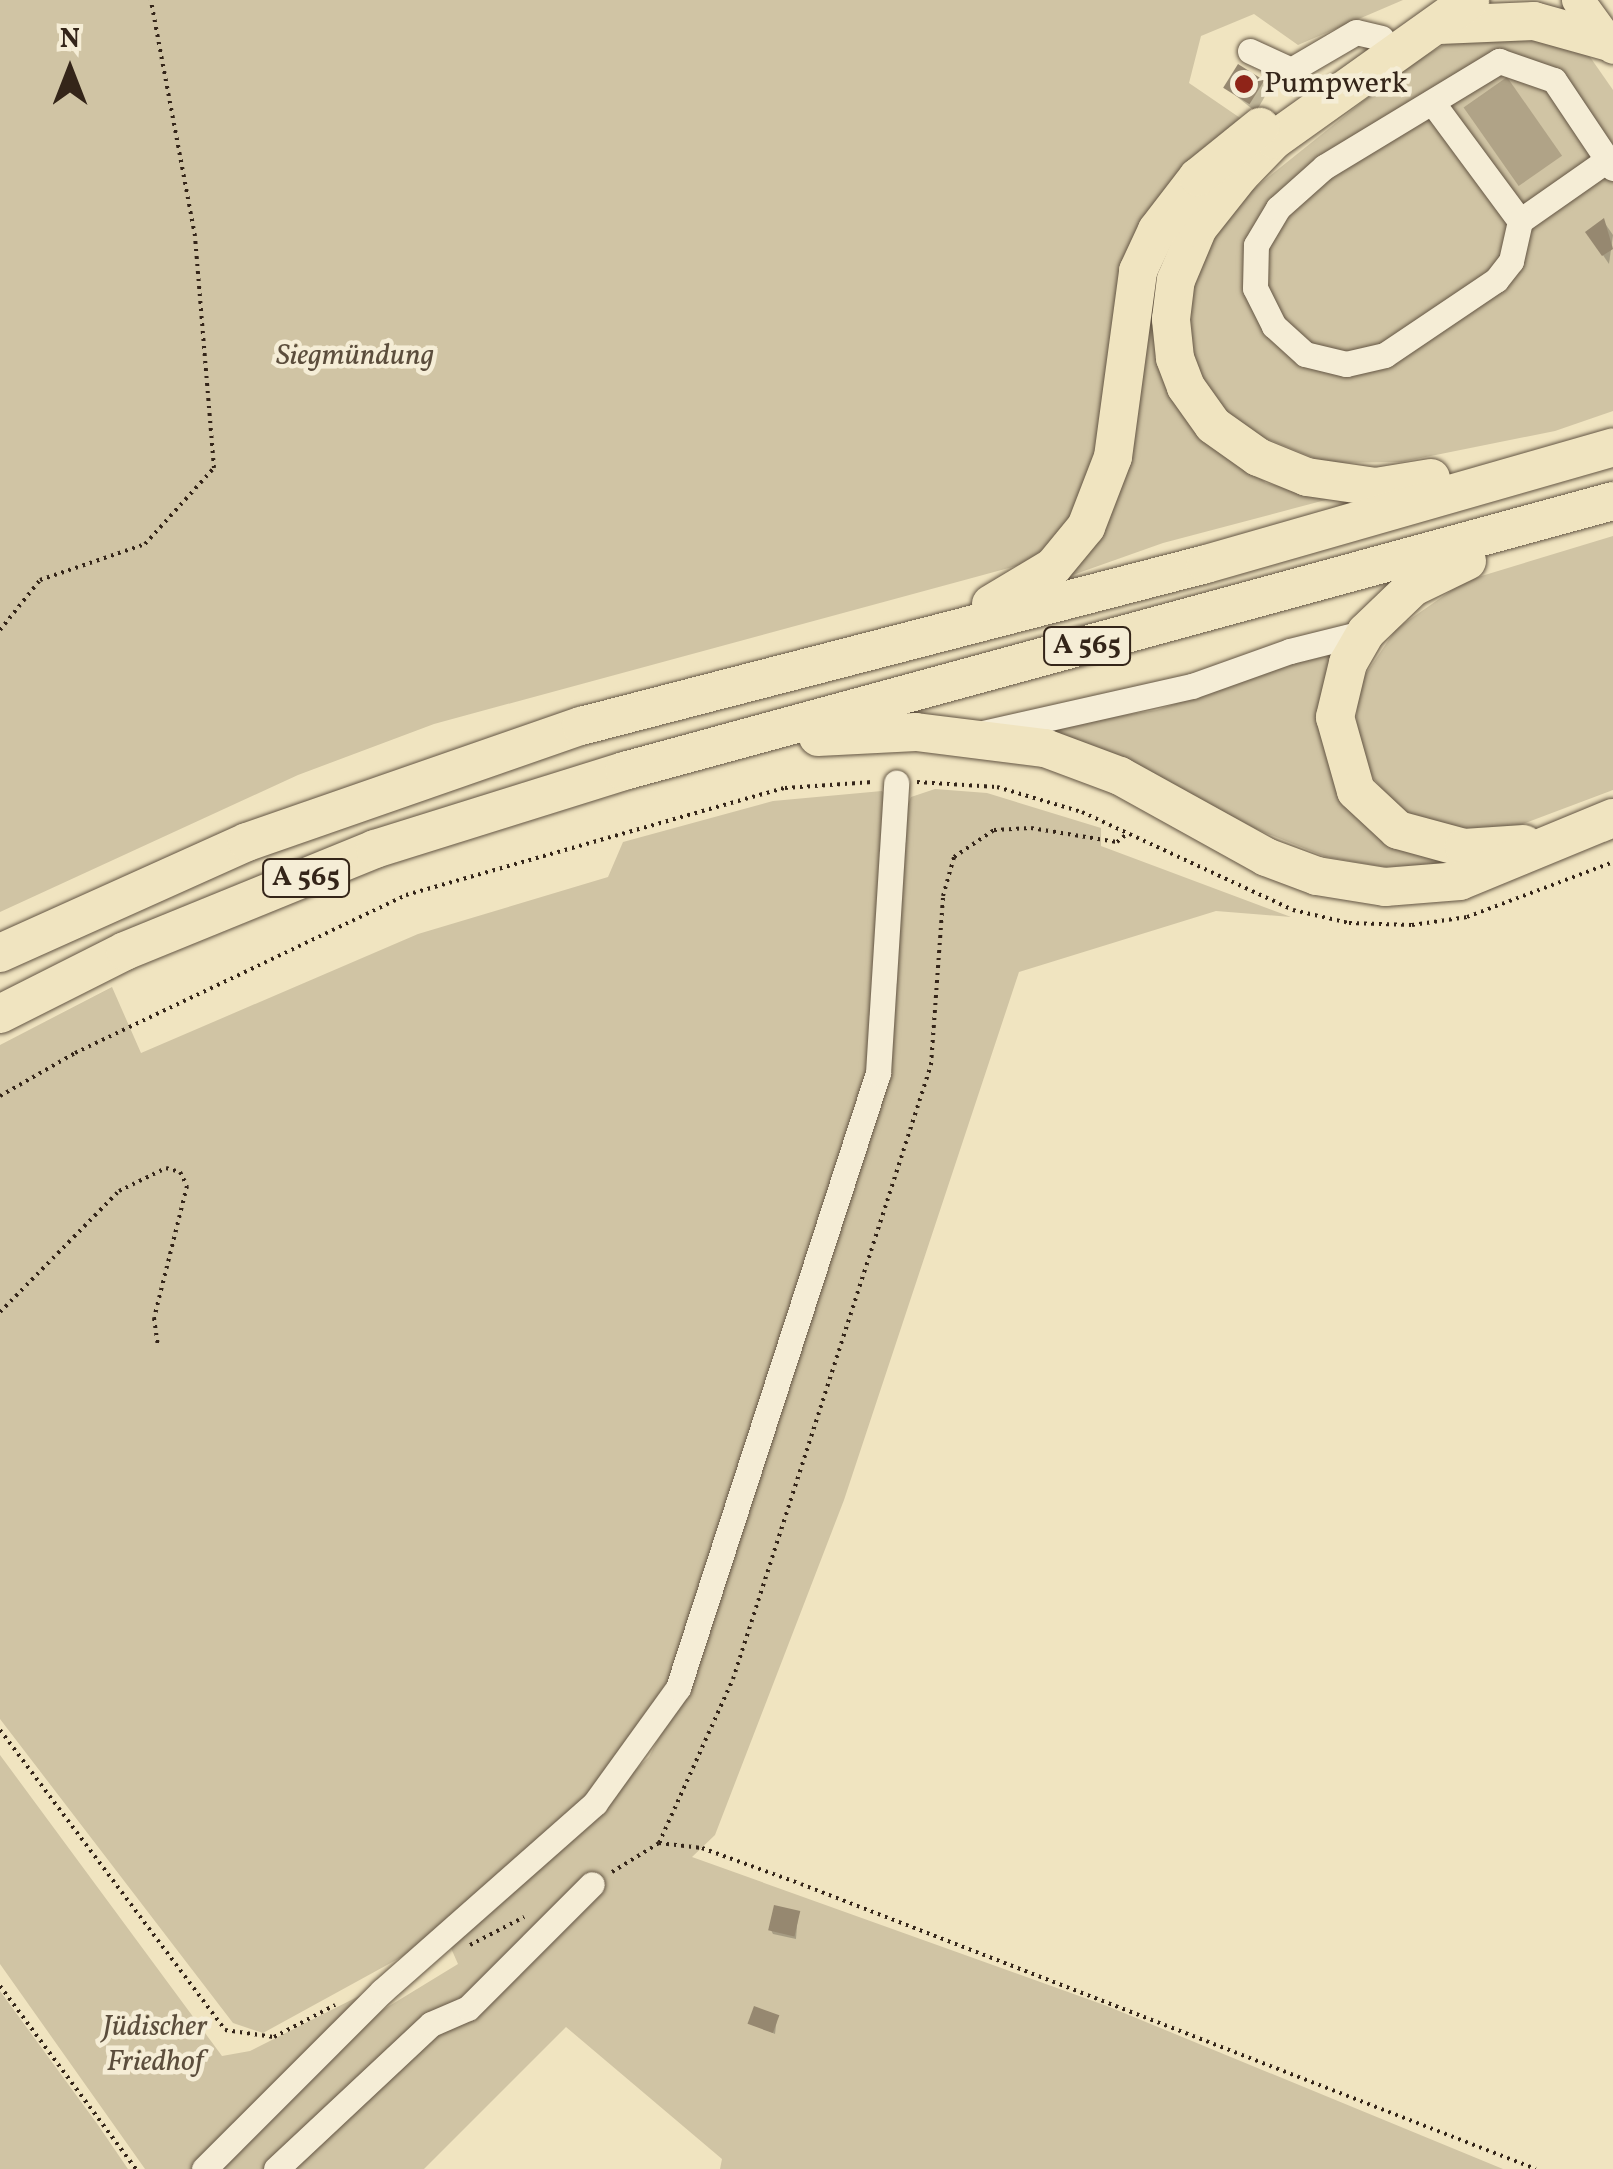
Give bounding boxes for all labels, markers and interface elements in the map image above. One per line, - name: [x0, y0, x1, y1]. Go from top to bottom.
- north arrow: [20, 20, 120, 120]
- text: N: [60, 20, 80, 59]
- place label: Pumpwerk: [1264, 66, 1408, 102]
- marker: Pumpwerk: [1233, 73, 1255, 95]
- park label: Siegmündung: [276, 338, 434, 374]
- road number: A 565: [1042, 623, 1132, 669]
- road number: A 565: [261, 855, 351, 901]
- park label: Jüdischer Friedhof: [103, 2009, 207, 2080]

